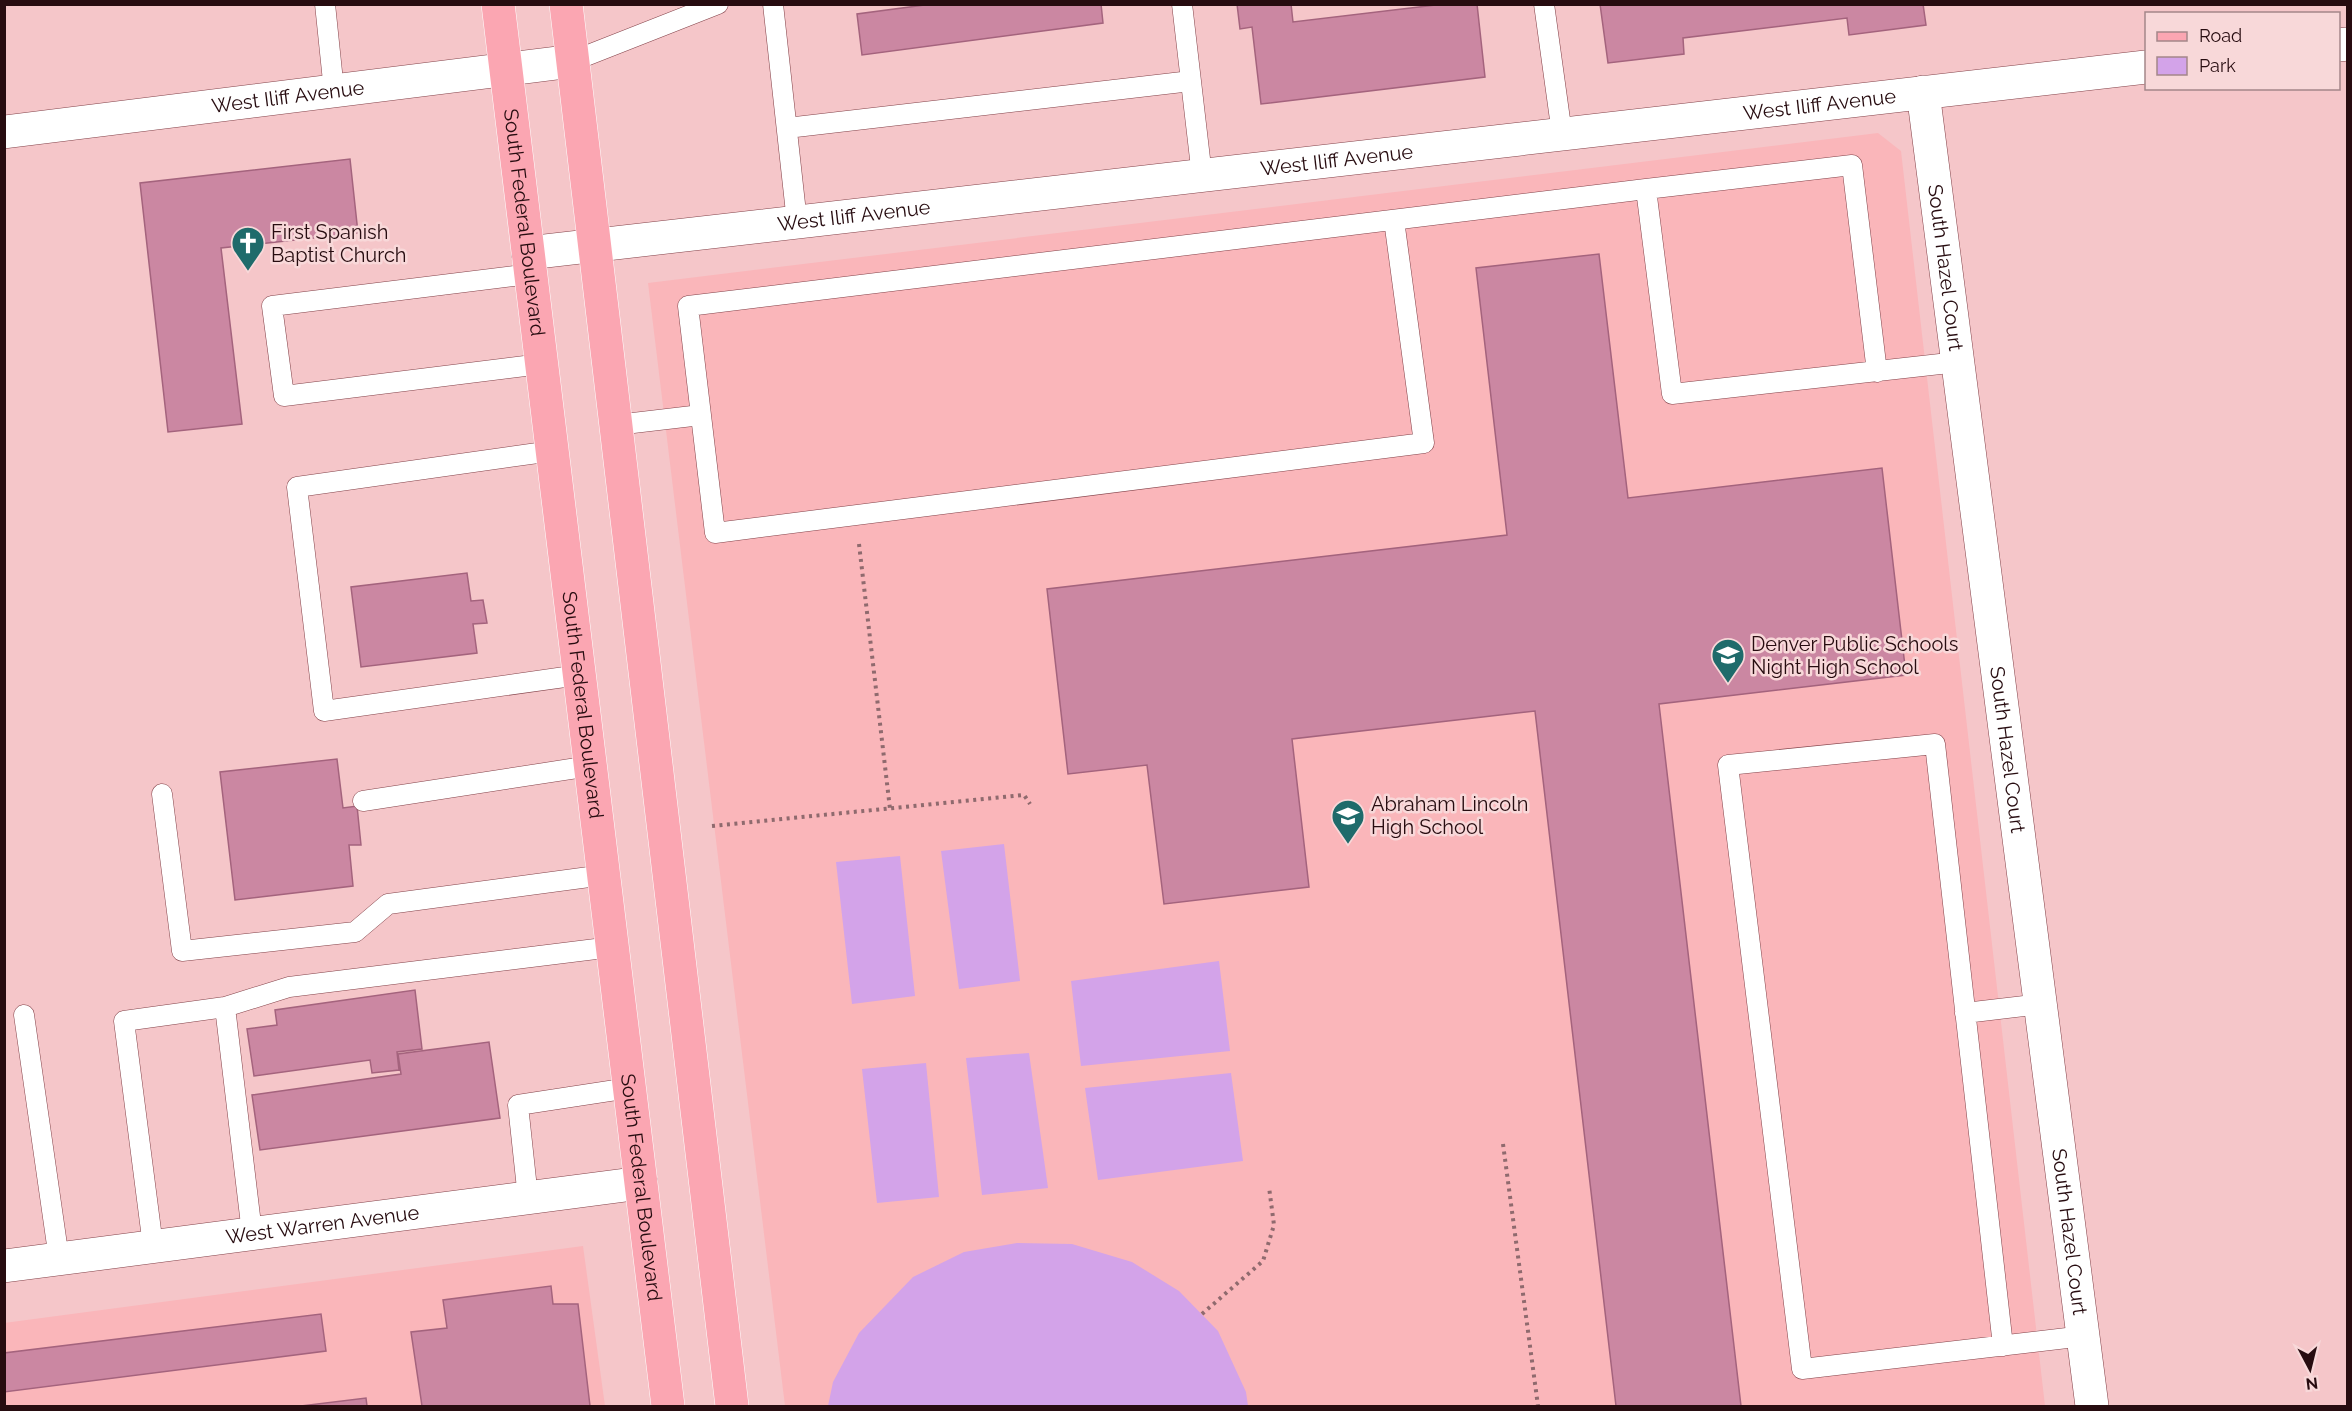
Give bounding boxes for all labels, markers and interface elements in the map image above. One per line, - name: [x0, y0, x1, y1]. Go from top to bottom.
- legend: [2145, 12, 2340, 90]
- text: Road: [2199, 25, 2242, 46]
- text: Park: [2199, 55, 2236, 76]
- street label: West Iliff Avenue: [210, 75, 366, 118]
- street label: West Iliff Avenue: [1742, 84, 1897, 125]
- street label: South Federal Boulevard: [499, 107, 550, 337]
- street label: West Iliff Avenue: [1259, 139, 1415, 181]
- street label: South Hazel Court: [1923, 183, 1968, 352]
- street label: West Iliff Avenue: [776, 195, 932, 236]
- place label: First Spanish Baptist Church: [271, 220, 407, 267]
- church icon: First Spanish Baptist Church: [230, 225, 266, 272]
- street label: South Federal Boulevard: [557, 590, 609, 820]
- place label: Denver Public Schools Night High School: [1751, 632, 1958, 679]
- school or university icon: Denver Public Schools Night High School: [1710, 637, 1746, 684]
- street label: South Hazel Court: [1985, 665, 2030, 835]
- place label: Abraham Lincoln High School: [1371, 792, 1528, 839]
- school or university icon: Abraham Lincoln High School: [1330, 798, 1366, 845]
- street label: South Federal Boulevard: [616, 1072, 667, 1302]
- street label: South Hazel Court: [2047, 1147, 2092, 1317]
- street label: West Warren Avenue: [224, 1200, 421, 1249]
- north arrow: [2280, 1339, 2340, 1399]
- text: N: [2305, 1373, 2319, 1394]

